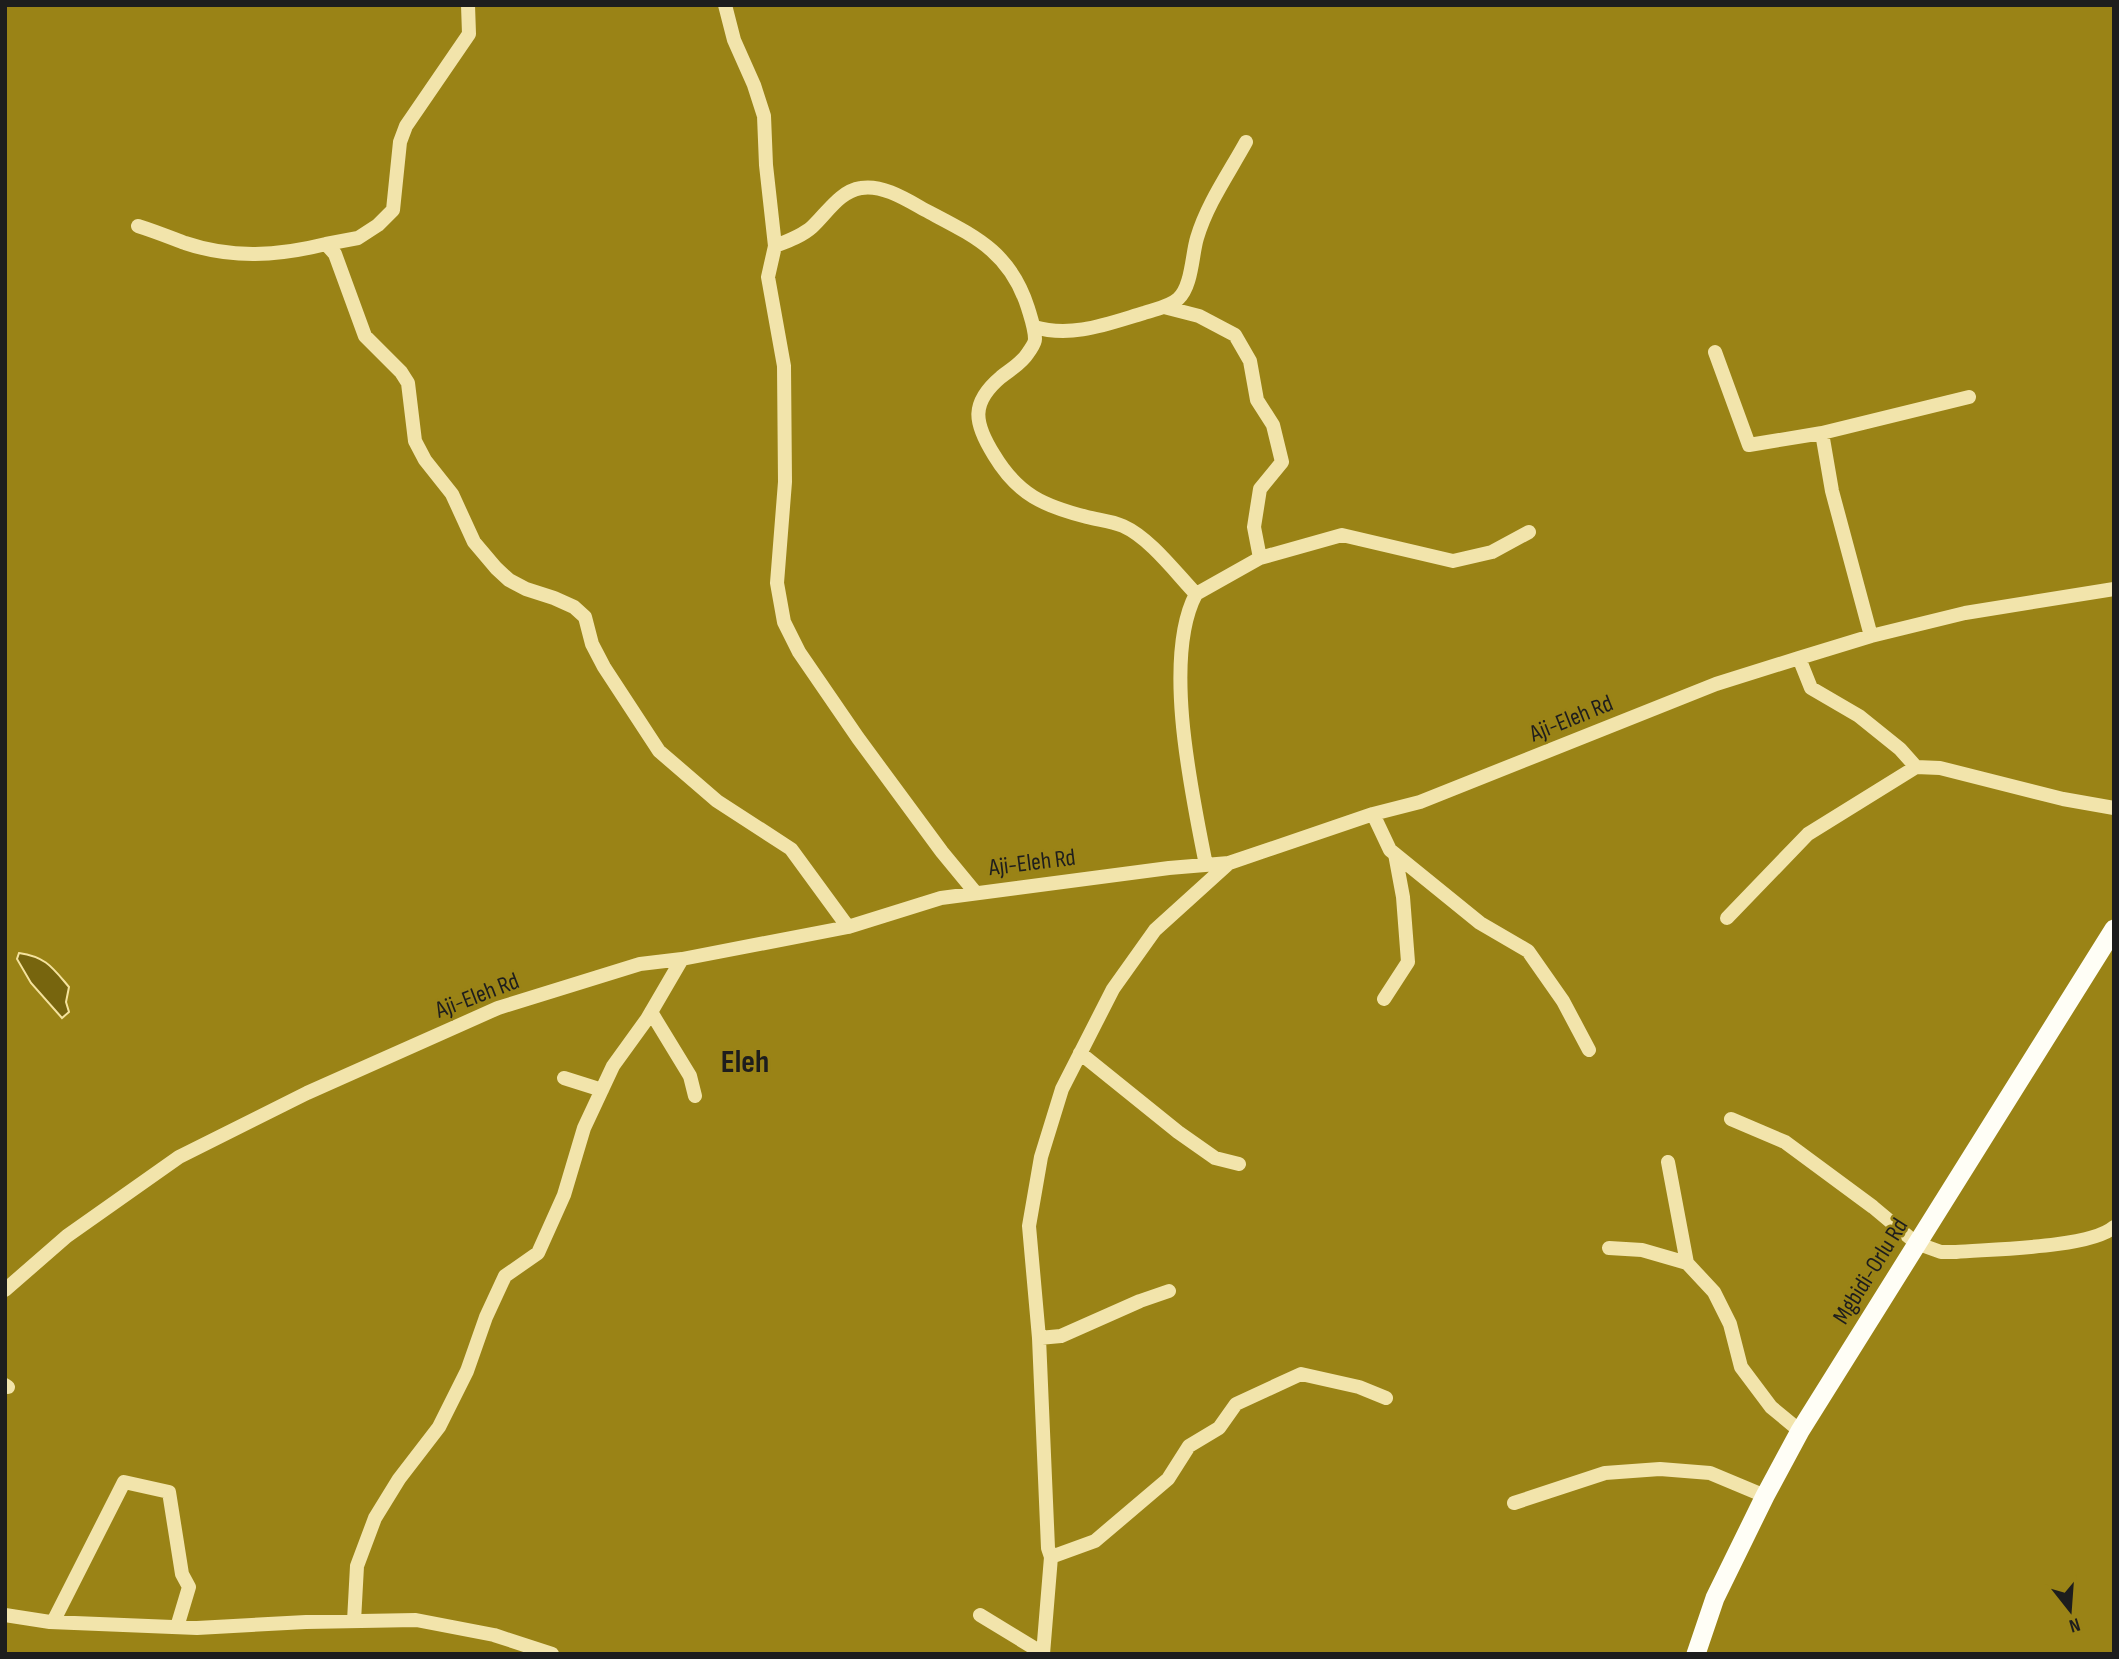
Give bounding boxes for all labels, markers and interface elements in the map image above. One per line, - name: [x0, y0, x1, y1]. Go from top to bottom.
- street label: Aji-Eleh Rd: [1524, 689, 1617, 749]
- street label: Aji-Eleh Rd: [986, 843, 1077, 882]
- street label: Aji-Eleh Rd: [430, 966, 523, 1025]
- district label: Eleh: [721, 1043, 769, 1082]
- street label: Mgbidi-Orlu Rd: [1826, 1213, 1914, 1330]
- north arrow: [2035, 1575, 2105, 1645]
- text: N: [2066, 1612, 2083, 1637]

